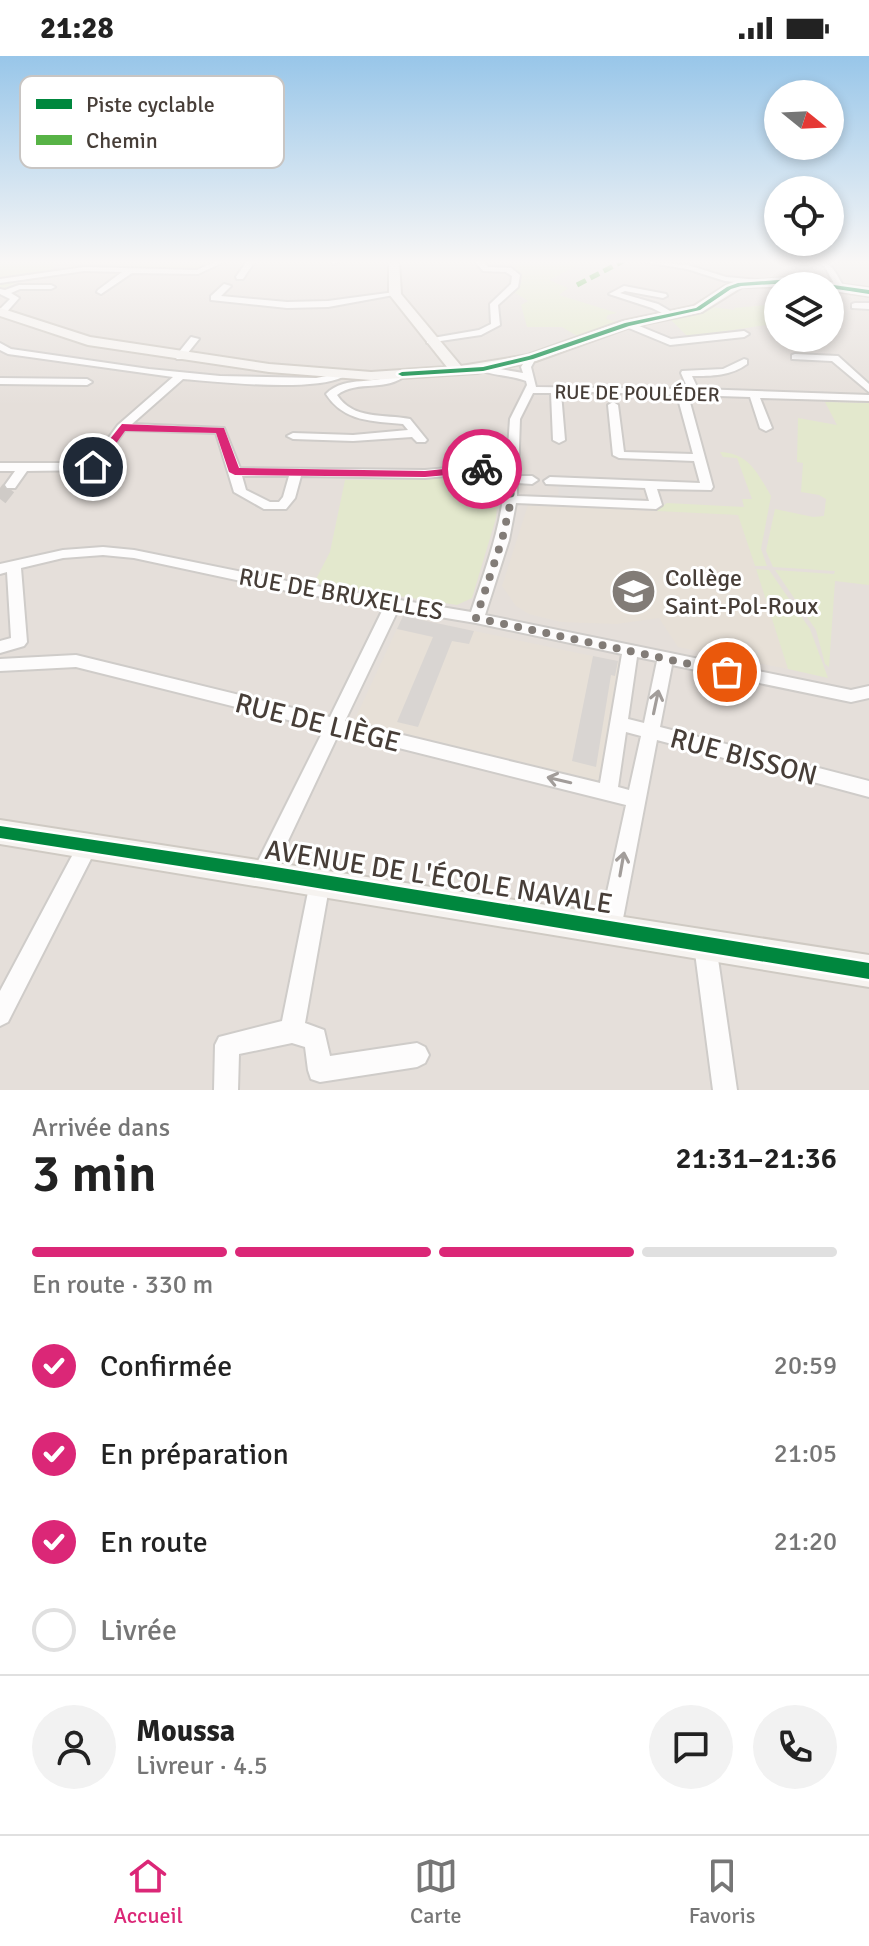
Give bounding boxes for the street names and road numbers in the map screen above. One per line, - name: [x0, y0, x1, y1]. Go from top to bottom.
- street label: RUE DE POULÉDER: [554, 380, 720, 407]
- street label: RUE DE BRUXELLES: [237, 561, 445, 627]
- street label: RUE DE LIÈGE: [231, 686, 404, 760]
- street label: RUE BISSON: [667, 721, 821, 793]
- street label: AVENUE DE L'ÉCOLE NAVALE: [263, 833, 615, 921]

